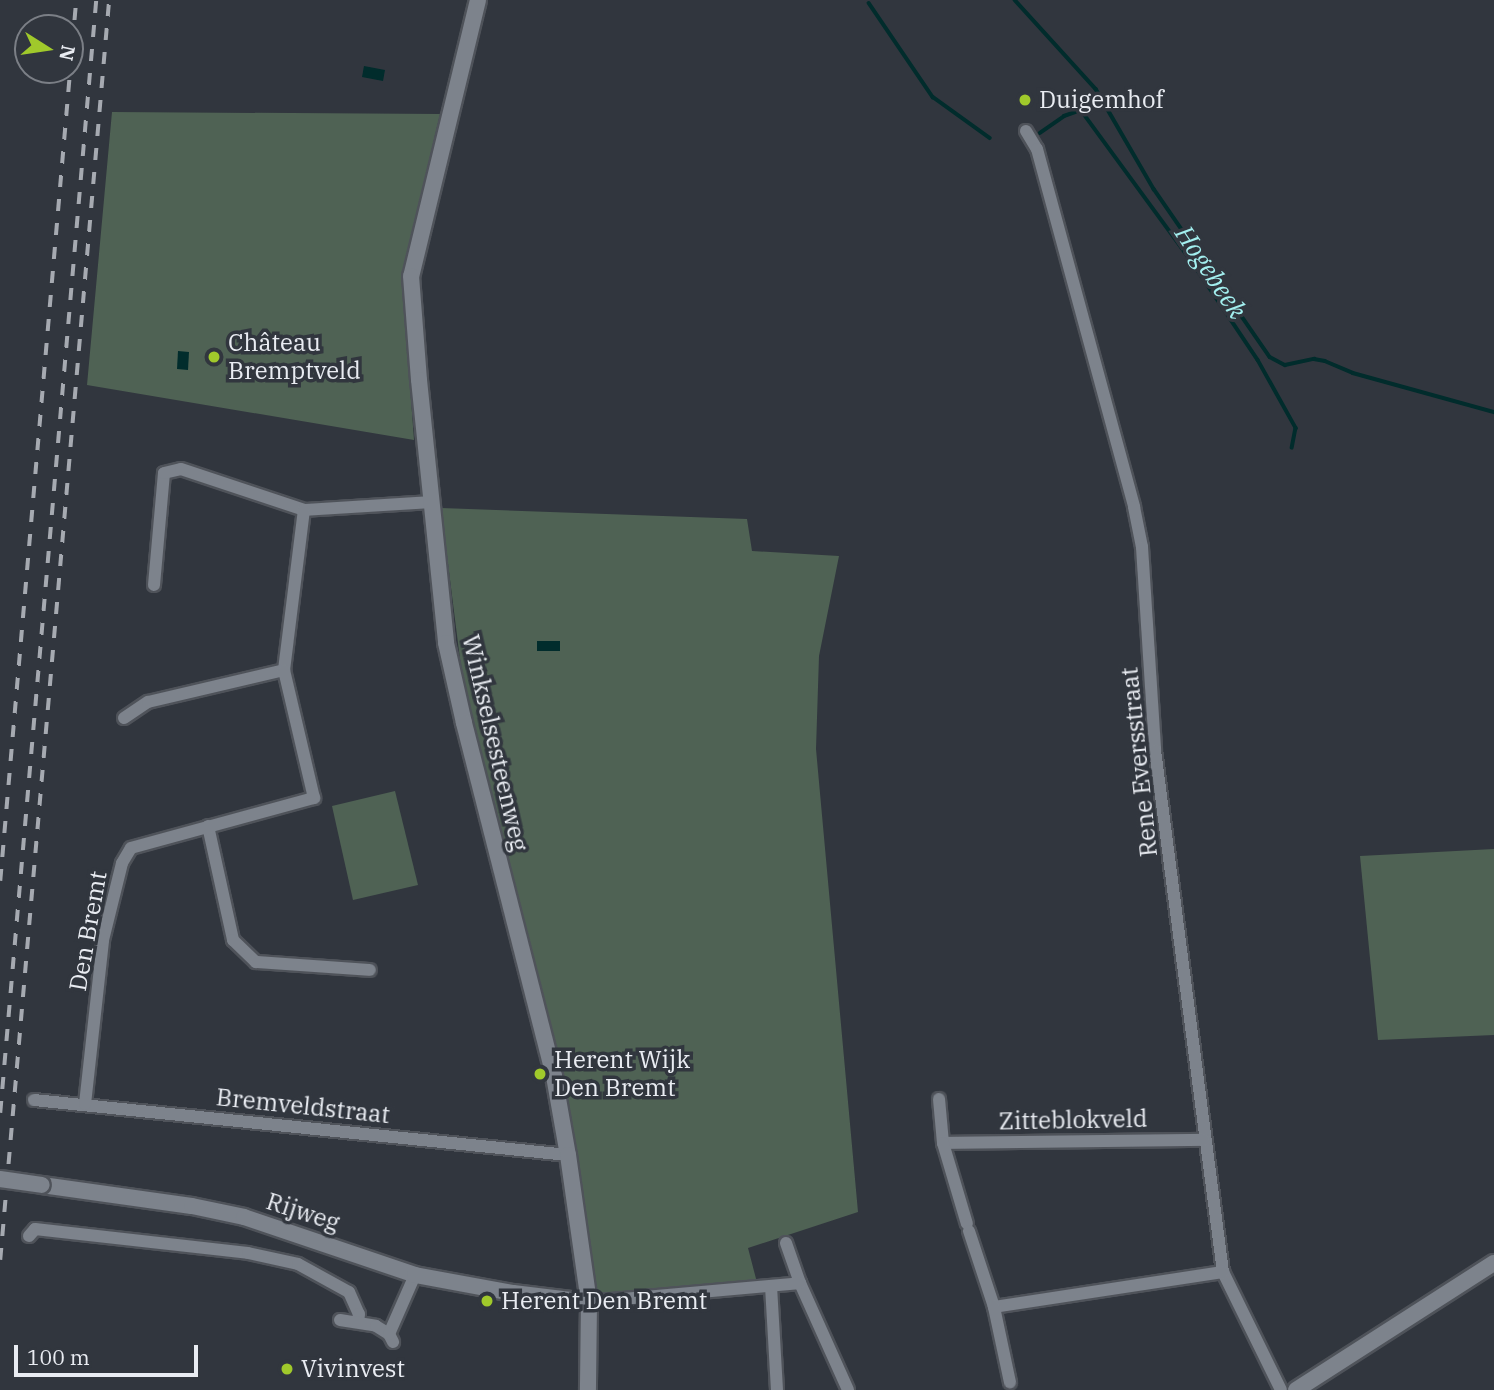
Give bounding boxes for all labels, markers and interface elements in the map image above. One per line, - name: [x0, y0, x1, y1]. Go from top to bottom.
- north arrow: [14, 14, 84, 84]
- text: N: [54, 43, 81, 63]
- place label: Duigemhof: [1039, 86, 1164, 114]
- marker: Duigemhof: [1017, 92, 1033, 108]
- water label: Hogebeek: [1169, 219, 1253, 325]
- place label: Château Bremptveld: [228, 329, 361, 385]
- marker: Château Bremptveld: [206, 349, 222, 365]
- street label: Winkselsesteenweg: [456, 632, 534, 854]
- street label: Rene Eversstraat: [1115, 666, 1163, 858]
- street label: Den Bremt: [63, 869, 113, 993]
- place label: Herent Wijk Den Bremt: [554, 1046, 690, 1102]
- marker: Herent Wijk Den Bremt: [532, 1066, 548, 1082]
- street label: Bremveldstraat: [215, 1083, 391, 1129]
- street label: Zitteblokveld: [998, 1104, 1148, 1136]
- street label: Rijweg: [263, 1187, 343, 1237]
- place label: Herent Den Bremt: [501, 1287, 707, 1315]
- marker: Herent Den Bremt: [479, 1293, 495, 1309]
- scale bar: [18, 1330, 201, 1374]
- text: 100 m: [27, 1343, 90, 1371]
- place label: Vivinvest: [301, 1355, 405, 1383]
- marker: Vivinvest: [279, 1361, 295, 1377]

